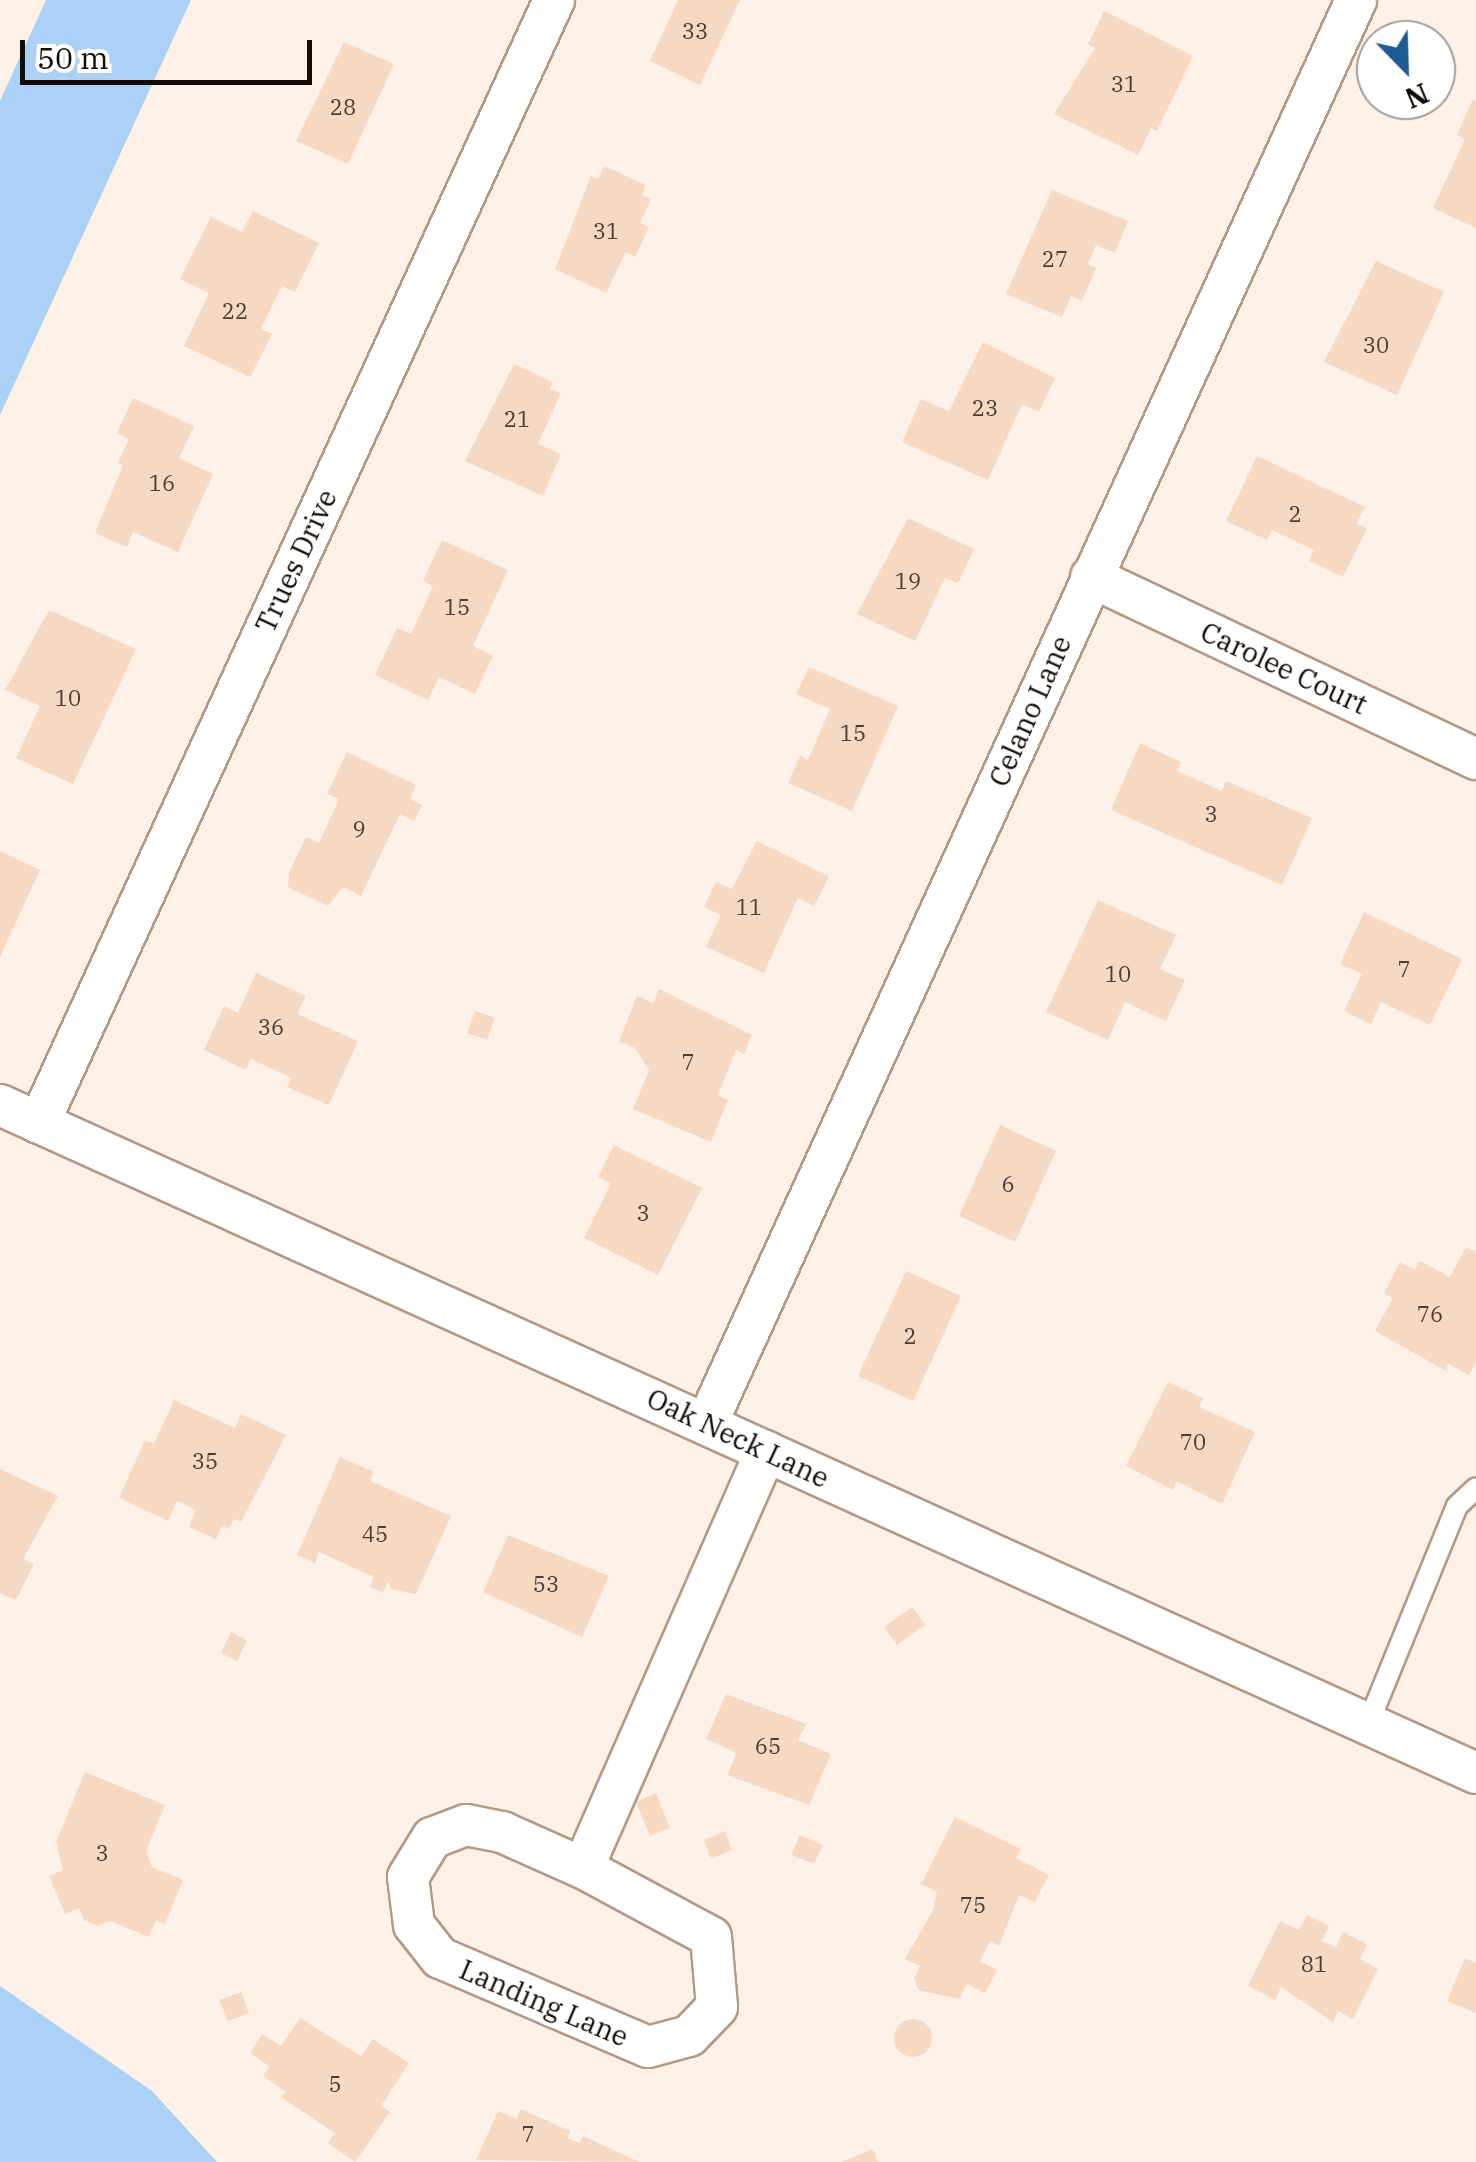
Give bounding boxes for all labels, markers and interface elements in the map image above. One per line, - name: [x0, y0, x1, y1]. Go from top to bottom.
- house number: 33: [682, 18, 708, 44]
- scale bar: [25, 20, 318, 82]
- north arrow: [1356, 20, 1456, 120]
- text: 50 m: [37, 38, 109, 77]
- house number: 31: [1111, 71, 1137, 97]
- text: N: [1400, 75, 1435, 118]
- house number: 28: [330, 94, 356, 120]
- house number: 31: [593, 218, 619, 244]
- house number: 27: [1042, 246, 1068, 272]
- house number: 22: [222, 298, 248, 324]
- house number: 30: [1363, 332, 1389, 358]
- house number: 23: [972, 395, 998, 421]
- house number: 21: [504, 406, 530, 432]
- house number: 16: [149, 470, 175, 496]
- street label: Trues Drive: [248, 484, 344, 638]
- house number: 2: [1288, 501, 1302, 527]
- house number: 19: [895, 568, 921, 594]
- house number: 15: [444, 594, 470, 620]
- street label: Carolee Court: [1195, 615, 1373, 721]
- street label: Celano Lane: [982, 630, 1078, 792]
- house number: 10: [55, 685, 81, 711]
- house number: 15: [840, 720, 866, 746]
- house number: 3: [1204, 801, 1218, 827]
- house number: 9: [352, 816, 366, 842]
- house number: 11: [736, 894, 762, 920]
- house number: 7: [1397, 956, 1411, 982]
- house number: 10: [1105, 961, 1131, 987]
- house number: 36: [258, 1014, 284, 1040]
- house number: 7: [681, 1049, 695, 1075]
- house number: 6: [1001, 1171, 1015, 1197]
- house number: 3: [636, 1200, 650, 1226]
- house number: 76: [1417, 1301, 1443, 1327]
- house number: 2: [903, 1323, 917, 1349]
- street label: Oak Neck Lane: [642, 1381, 834, 1495]
- house number: 70: [1180, 1429, 1206, 1455]
- house number: 35: [192, 1448, 218, 1474]
- house number: 45: [362, 1521, 388, 1547]
- house number: 53: [533, 1571, 559, 1597]
- house number: 65: [755, 1733, 781, 1759]
- house number: 3: [95, 1840, 109, 1866]
- house number: 75: [960, 1892, 986, 1918]
- house number: 81: [1301, 1951, 1327, 1977]
- street label: Landing Lane: [455, 1952, 633, 2054]
- house number: 5: [328, 2071, 342, 2097]
- house number: 7: [521, 2121, 535, 2147]

